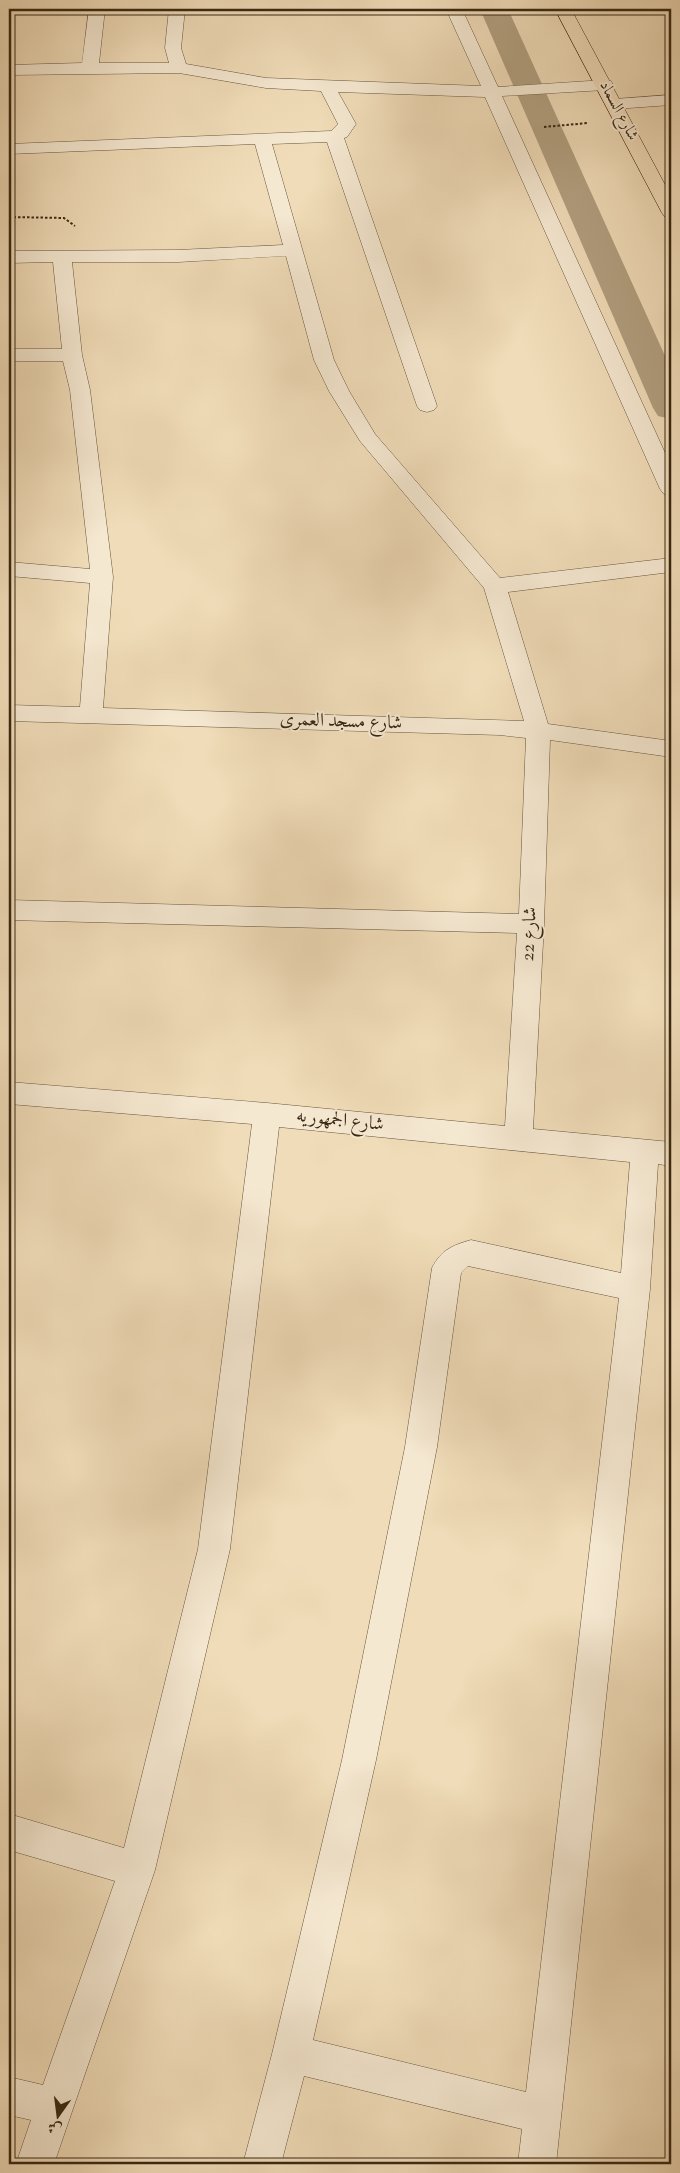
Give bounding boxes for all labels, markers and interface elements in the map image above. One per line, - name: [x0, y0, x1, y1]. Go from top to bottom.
- street label: شارع السماد: [593, 77, 643, 145]
- street label: شارع مسجد العمرى: [279, 706, 403, 738]
- street label: شارع 22: [515, 906, 545, 962]
- street label: شارع الجمهوريه: [295, 1103, 385, 1139]
- north arrow: [32, 2090, 82, 2140]
- text: ش: [46, 2115, 64, 2138]

